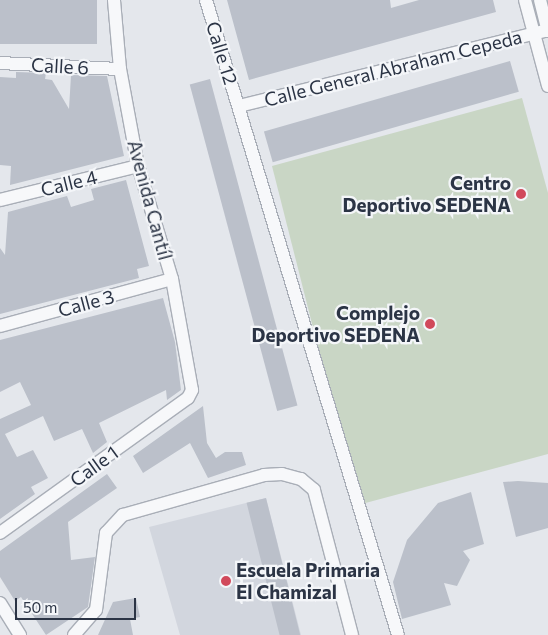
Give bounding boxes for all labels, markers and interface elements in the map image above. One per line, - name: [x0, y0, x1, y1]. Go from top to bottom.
- street label: Calle 12: [202, 19, 242, 87]
- street label: Calle General Abraham Cepeda: [262, 25, 524, 111]
- street label: Calle 6: [31, 53, 89, 79]
- street label: Avenida Cantíl: [123, 137, 177, 263]
- street label: Calle 4: [38, 165, 100, 201]
- place label: Centro Deportivo SEDENA: [342, 172, 511, 216]
- marker: Centro Deportivo SEDENA: [515, 188, 527, 200]
- street label: Calle 3: [55, 285, 117, 321]
- place label: Complejo Deportivo SEDENA: [251, 302, 420, 346]
- marker: Complejo Deportivo SEDENA: [424, 318, 436, 330]
- street label: Calle 1: [65, 441, 123, 491]
- place label: Escuela Primaria El Chamizal: [236, 559, 380, 603]
- marker: Escuela Primaria El Chamizal: [220, 575, 232, 587]
- scale bar: [18, 588, 139, 620]
- text: 50 m: [23, 598, 57, 616]

